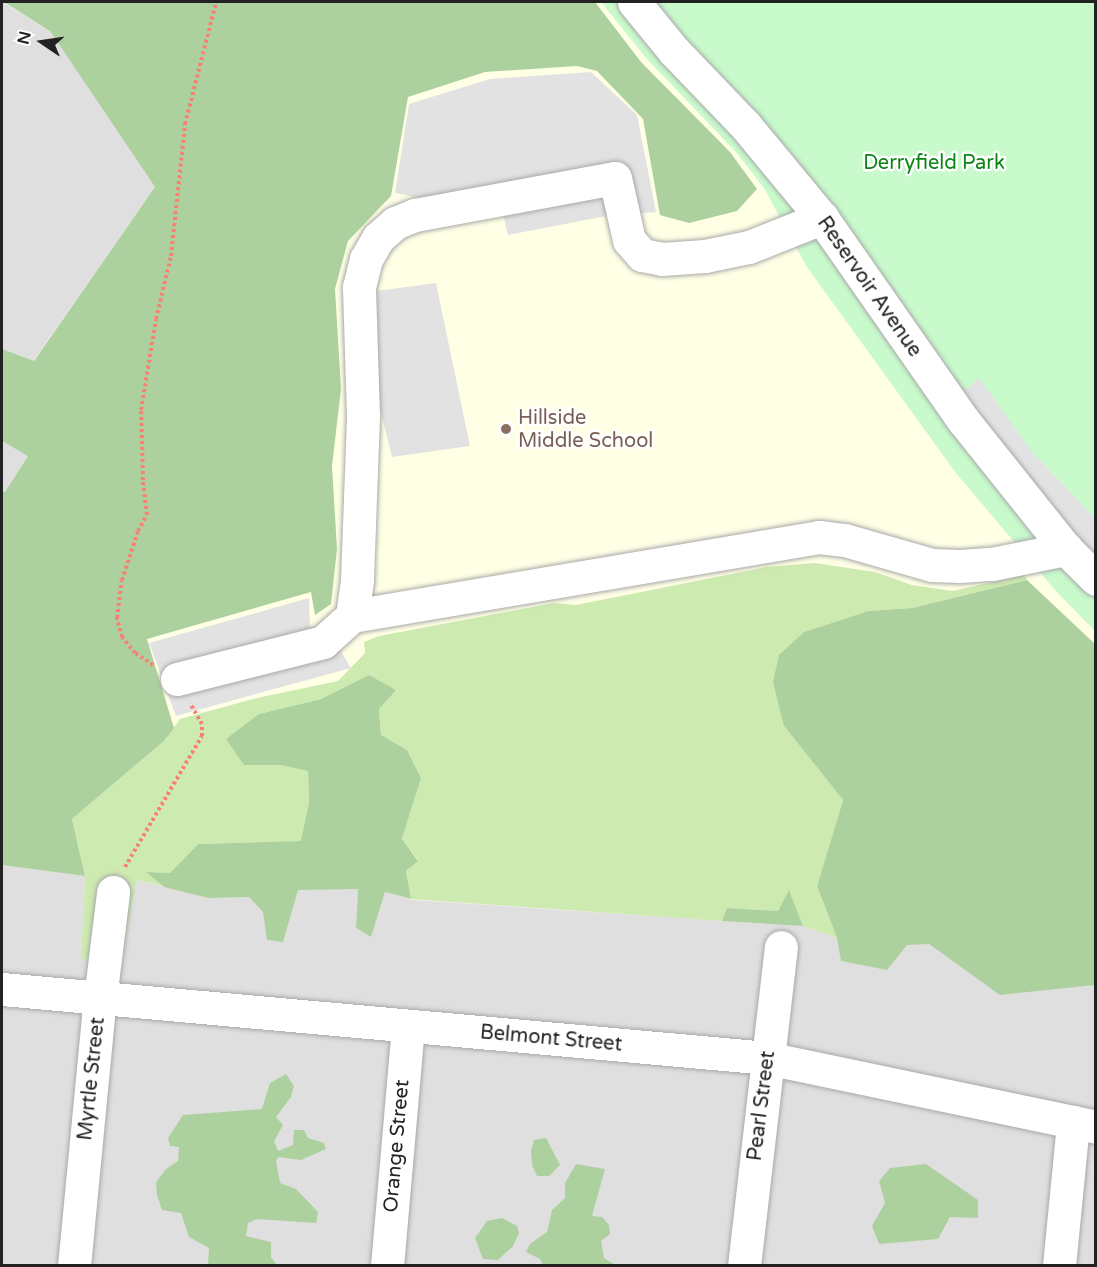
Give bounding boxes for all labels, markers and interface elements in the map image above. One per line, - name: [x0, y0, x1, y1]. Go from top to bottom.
- north arrow: [12, 12, 72, 72]
- text: N: [13, 29, 36, 46]
- park label: Derryfield Park: [863, 151, 1005, 175]
- street label: Reservoir Avenue: [812, 212, 926, 362]
- place label: Hillside Middle School: [518, 406, 653, 453]
- marker: Hillside Middle School: [499, 422, 513, 436]
- street label: Myrtle Street: [74, 1016, 110, 1142]
- street label: Belmont Street: [479, 1021, 623, 1057]
- street label: Pearl Street: [743, 1050, 781, 1162]
- street label: Orange Street: [379, 1078, 415, 1214]

